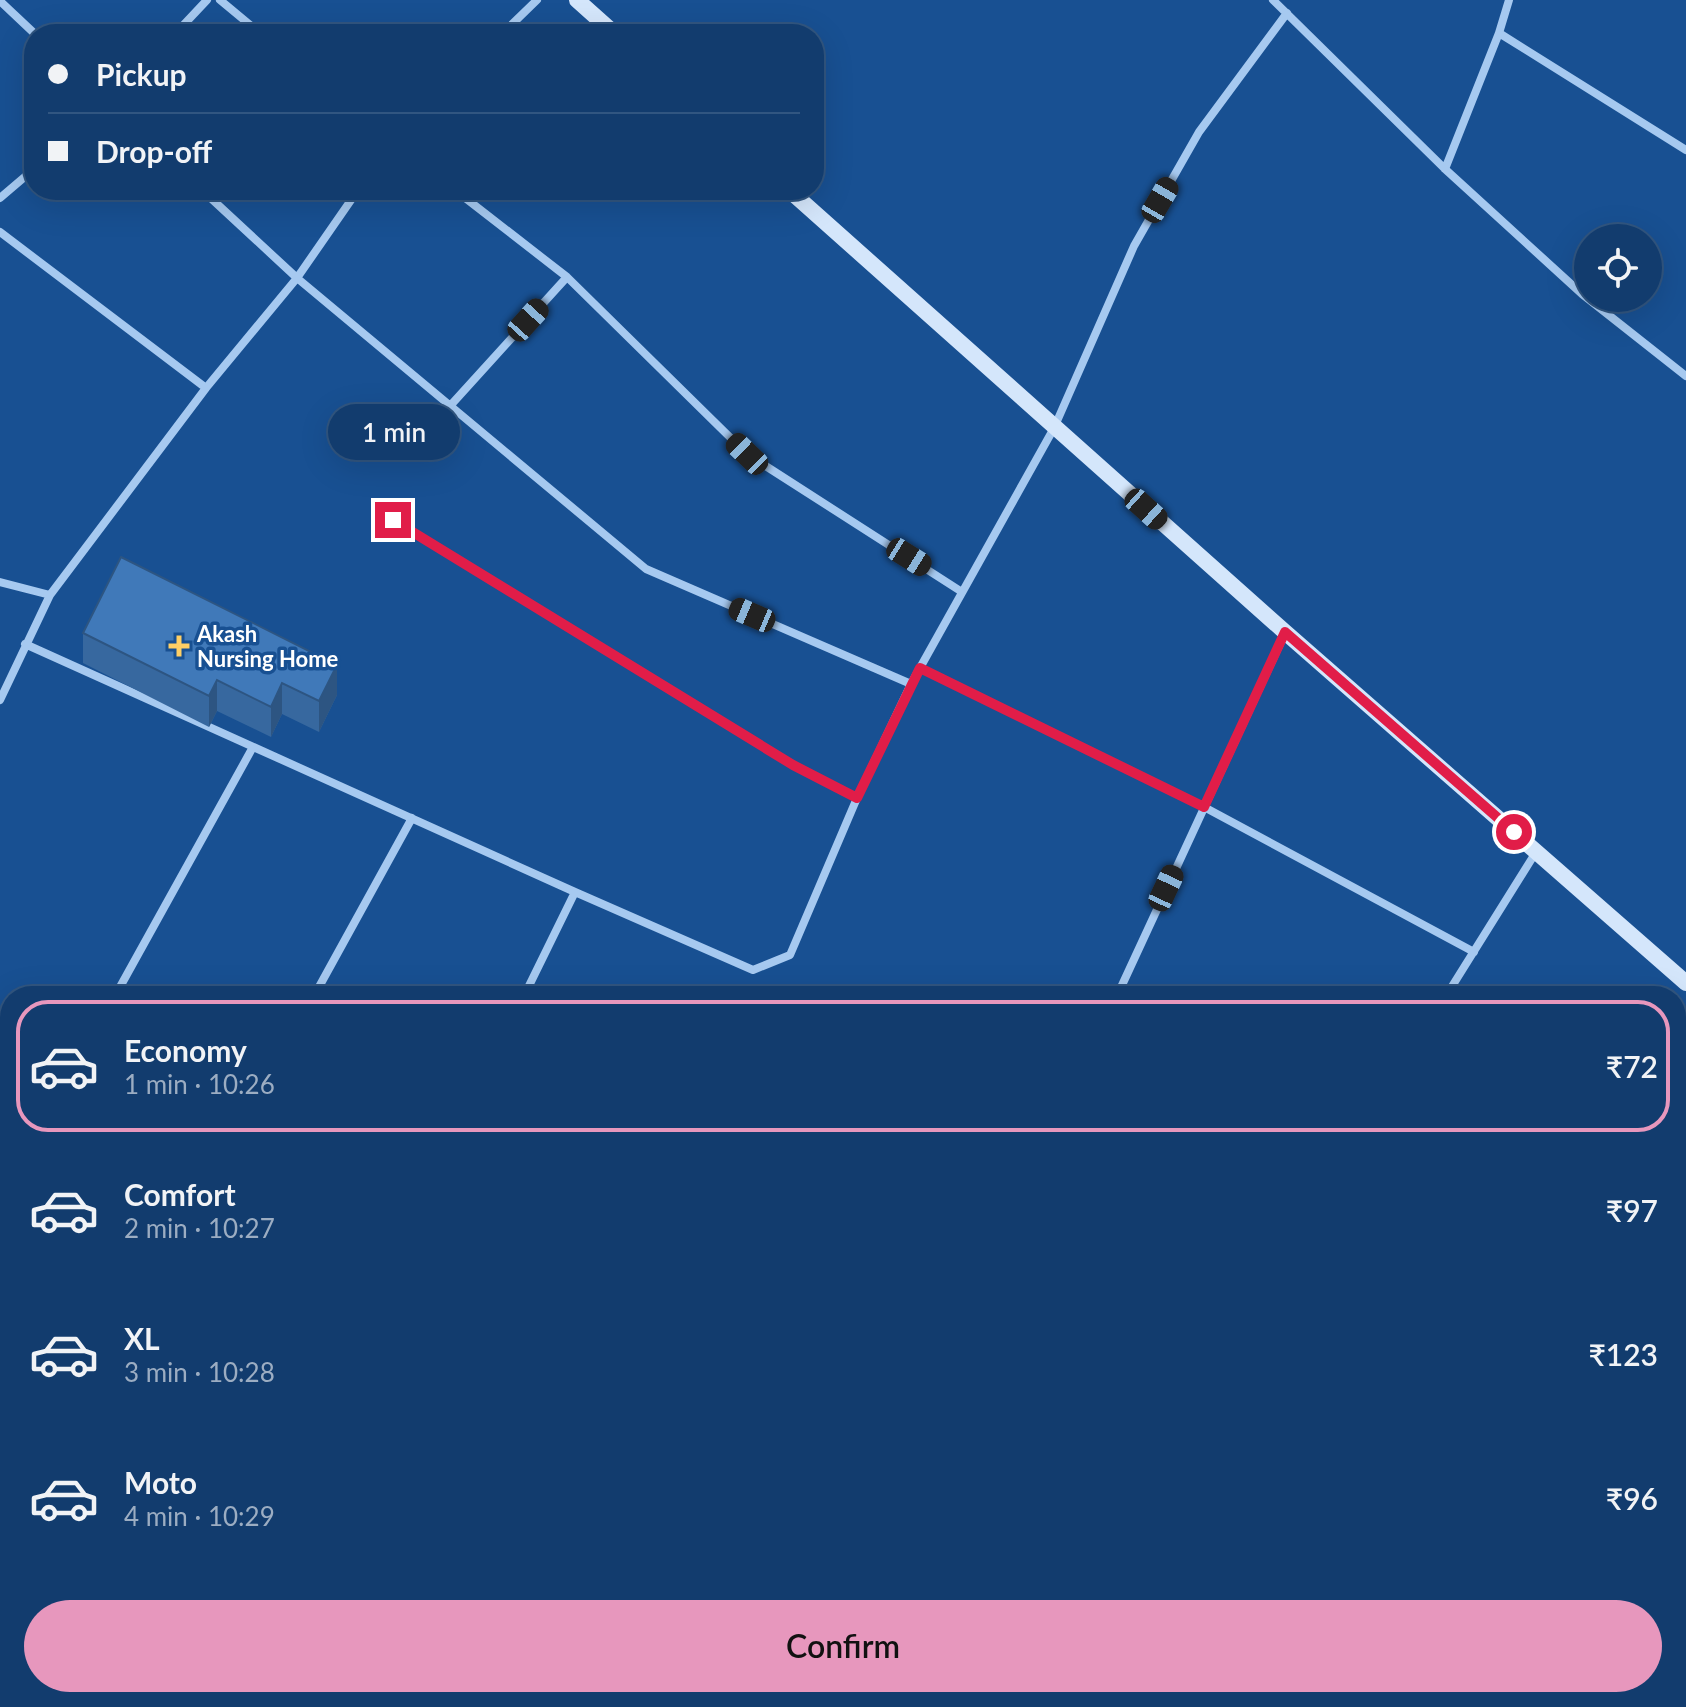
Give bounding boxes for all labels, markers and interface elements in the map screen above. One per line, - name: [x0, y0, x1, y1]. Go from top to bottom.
- text: Pickup: [96, 56, 187, 92]
- text: Drop-off: [96, 133, 212, 169]
- car: [1138, 173, 1182, 227]
- map controls: [1574, 224, 1662, 312]
- button: locate: [1574, 224, 1662, 312]
- car: [503, 294, 553, 346]
- callout: 1 min: [327, 404, 459, 460]
- text: 1 min: [362, 416, 426, 448]
- car: [721, 429, 773, 479]
- car: [1120, 484, 1172, 534]
- route end: [375, 502, 411, 538]
- car: [882, 534, 936, 580]
- car: [725, 595, 779, 635]
- place label: Akash Nursing Home: [196, 620, 339, 672]
- marker: Akash Nursing Home: [168, 635, 190, 657]
- route start: [1496, 814, 1532, 850]
- car: [1145, 861, 1187, 915]
- icon: car: [28, 1030, 100, 1102]
- text: Economy: [124, 1032, 247, 1068]
- text: ₹72: [1606, 1048, 1658, 1084]
- text: 1 min · 10:26: [124, 1068, 275, 1100]
- icon: car: [28, 1174, 100, 1246]
- text: Comfort: [124, 1176, 236, 1212]
- text: ₹97: [1606, 1192, 1658, 1228]
- text: 2 min · 10:27: [124, 1212, 275, 1244]
- icon: car: [28, 1318, 100, 1390]
- text: XL: [124, 1320, 160, 1356]
- text: ₹123: [1588, 1336, 1658, 1372]
- text: 3 min · 10:28: [124, 1356, 275, 1388]
- icon: car: [28, 1462, 100, 1534]
- text: Moto: [124, 1464, 197, 1500]
- text: ₹96: [1606, 1480, 1658, 1516]
- text: 4 min · 10:29: [124, 1500, 275, 1532]
- button: Confirm: [24, 1600, 1662, 1692]

